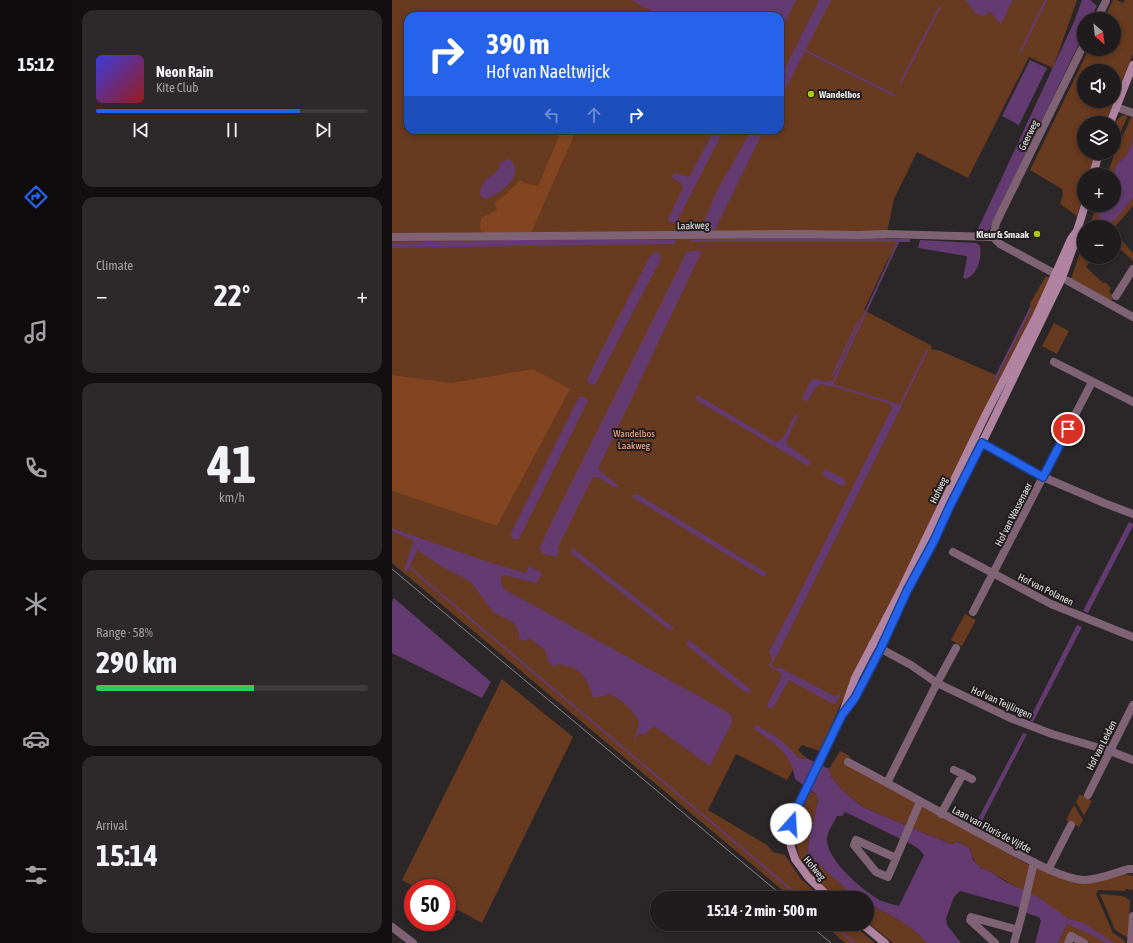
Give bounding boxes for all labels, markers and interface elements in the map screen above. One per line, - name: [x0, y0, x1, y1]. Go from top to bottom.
- north arrow: [1077, 12, 1121, 56]
- map controls: [1077, 12, 1121, 264]
- icon: right: [420, 28, 472, 80]
- text: 390 m: [486, 28, 549, 60]
- text: 15:12: [17, 54, 55, 75]
- text: Hof van Naeltwijck: [486, 61, 610, 82]
- text: Neon Rain: [156, 63, 213, 80]
- button: sound: [1077, 64, 1121, 108]
- text: Kite Club: [156, 80, 198, 95]
- marker: Wandelbos: [806, 89, 816, 99]
- place label: Wandelbos: [818, 89, 861, 100]
- icon: left: [541, 104, 563, 126]
- icon: ahead: [583, 104, 605, 126]
- icon: right: [625, 104, 647, 126]
- button: layers: [1077, 116, 1121, 160]
- street label: Geerweg: [1016, 118, 1041, 152]
- icon: previous: [130, 119, 152, 141]
- icon: pause: [221, 119, 243, 141]
- icon: next: [312, 119, 334, 141]
- button: +: [1077, 168, 1121, 212]
- icon: directions: [22, 183, 50, 211]
- street label: Laakweg: [677, 220, 710, 231]
- button: −: [1077, 220, 1121, 264]
- place label: Kleur & Smaak: [976, 229, 1030, 240]
- marker: Kleur & Smaak: [1032, 229, 1042, 239]
- text: Climate: [96, 258, 133, 273]
- text: 22°: [214, 278, 250, 312]
- text: −: [96, 282, 107, 308]
- text: +: [357, 282, 368, 308]
- icon: music: [22, 318, 50, 346]
- pin: [1051, 412, 1085, 446]
- icon: arrive: [1057, 418, 1079, 440]
- park label: Wandelbos Laakweg: [613, 428, 655, 451]
- text: 41: [208, 434, 256, 494]
- icon: phone: [22, 454, 50, 482]
- street label: Hofweg: [928, 475, 950, 505]
- street label: Hof van Wassenaer: [993, 480, 1035, 548]
- text: km/h: [219, 490, 245, 505]
- street label: Hof van Polanen: [1016, 571, 1076, 608]
- icon: climate: [22, 590, 50, 618]
- text: Range · 58%: [96, 625, 153, 640]
- text: 290 km: [96, 645, 177, 679]
- street label: Hof van Teijlingen: [970, 684, 1034, 721]
- street label: Hof van Leiden: [1084, 718, 1119, 772]
- icon: car: [22, 725, 50, 753]
- position arrow: [770, 803, 812, 845]
- street label: Laan van Floris de Vijfde: [950, 804, 1034, 855]
- text: Arrival: [96, 818, 128, 833]
- text: 15:14: [96, 838, 158, 872]
- street label: Hofweg: [801, 854, 828, 883]
- icon: filters: [22, 861, 50, 889]
- speed limit sign: 50: [404, 879, 456, 931]
- text: 15:14 · 2 min · 500 m: [707, 902, 817, 919]

